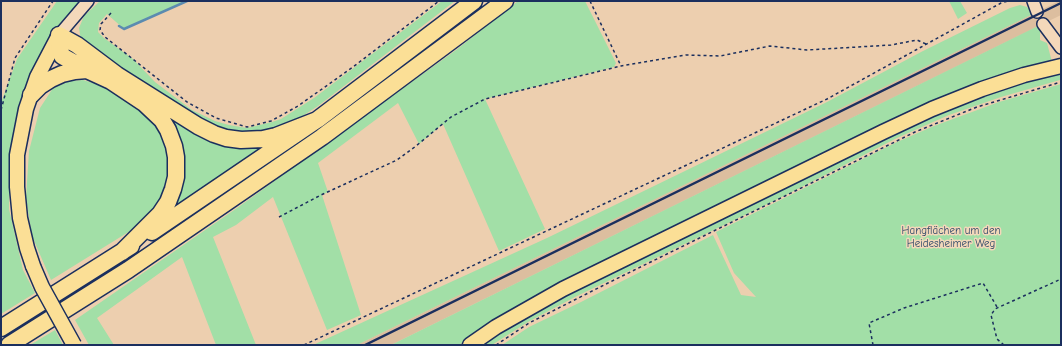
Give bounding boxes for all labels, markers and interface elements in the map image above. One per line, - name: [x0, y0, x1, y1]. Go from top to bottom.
- park label: Hangflächen um den Heidesheimer Weg: [902, 224, 1000, 250]

